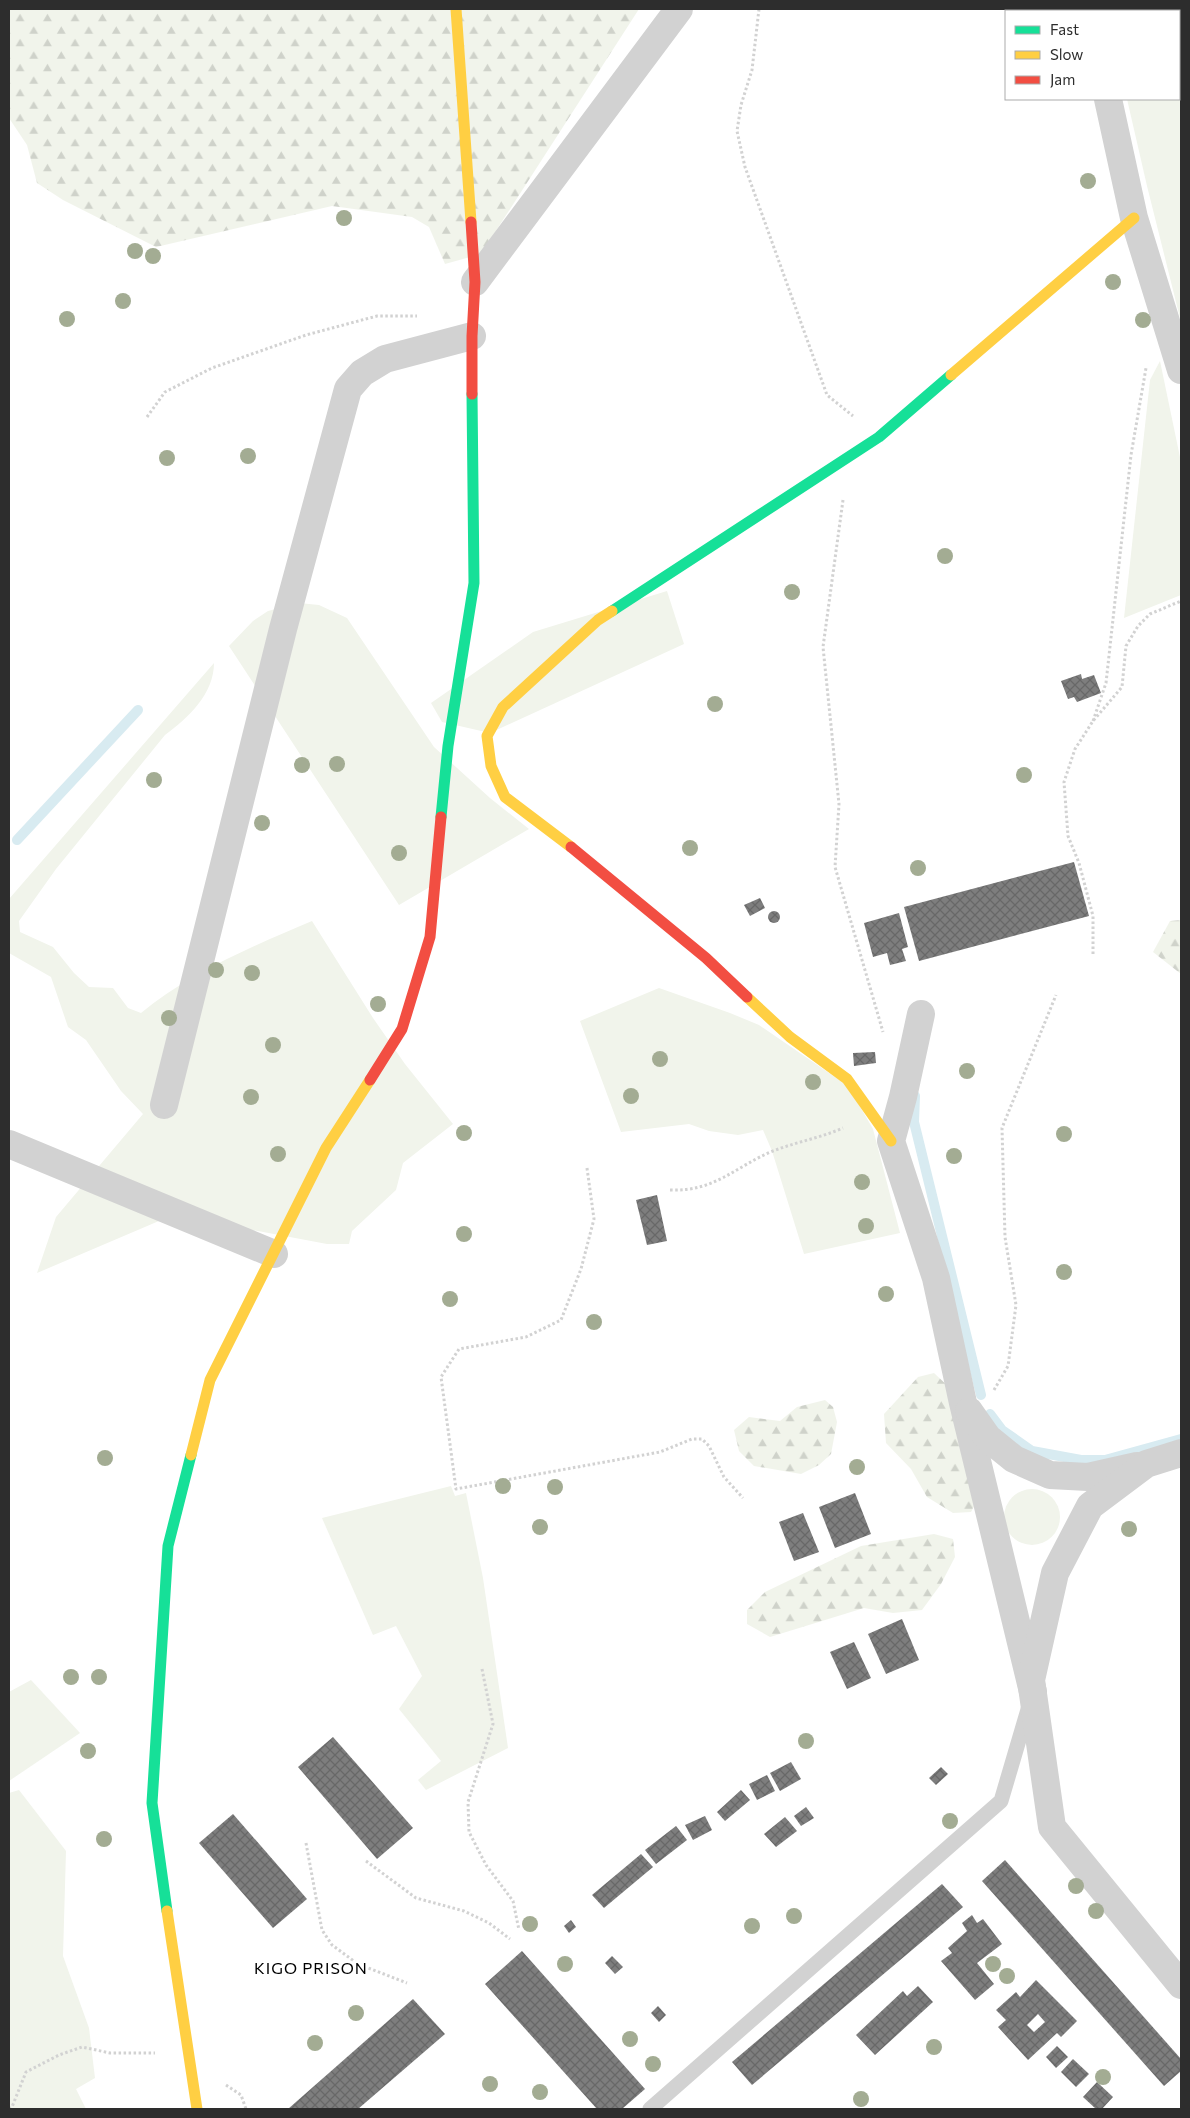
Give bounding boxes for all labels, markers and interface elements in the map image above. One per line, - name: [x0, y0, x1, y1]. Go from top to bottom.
- legend: [1005, 10, 1180, 100]
- text: Fast: [1050, 20, 1079, 38]
- text: Slow: [1050, 45, 1083, 63]
- text: Jam: [1050, 70, 1075, 88]
- district label: KIGO PRISON: [254, 1958, 368, 1977]

